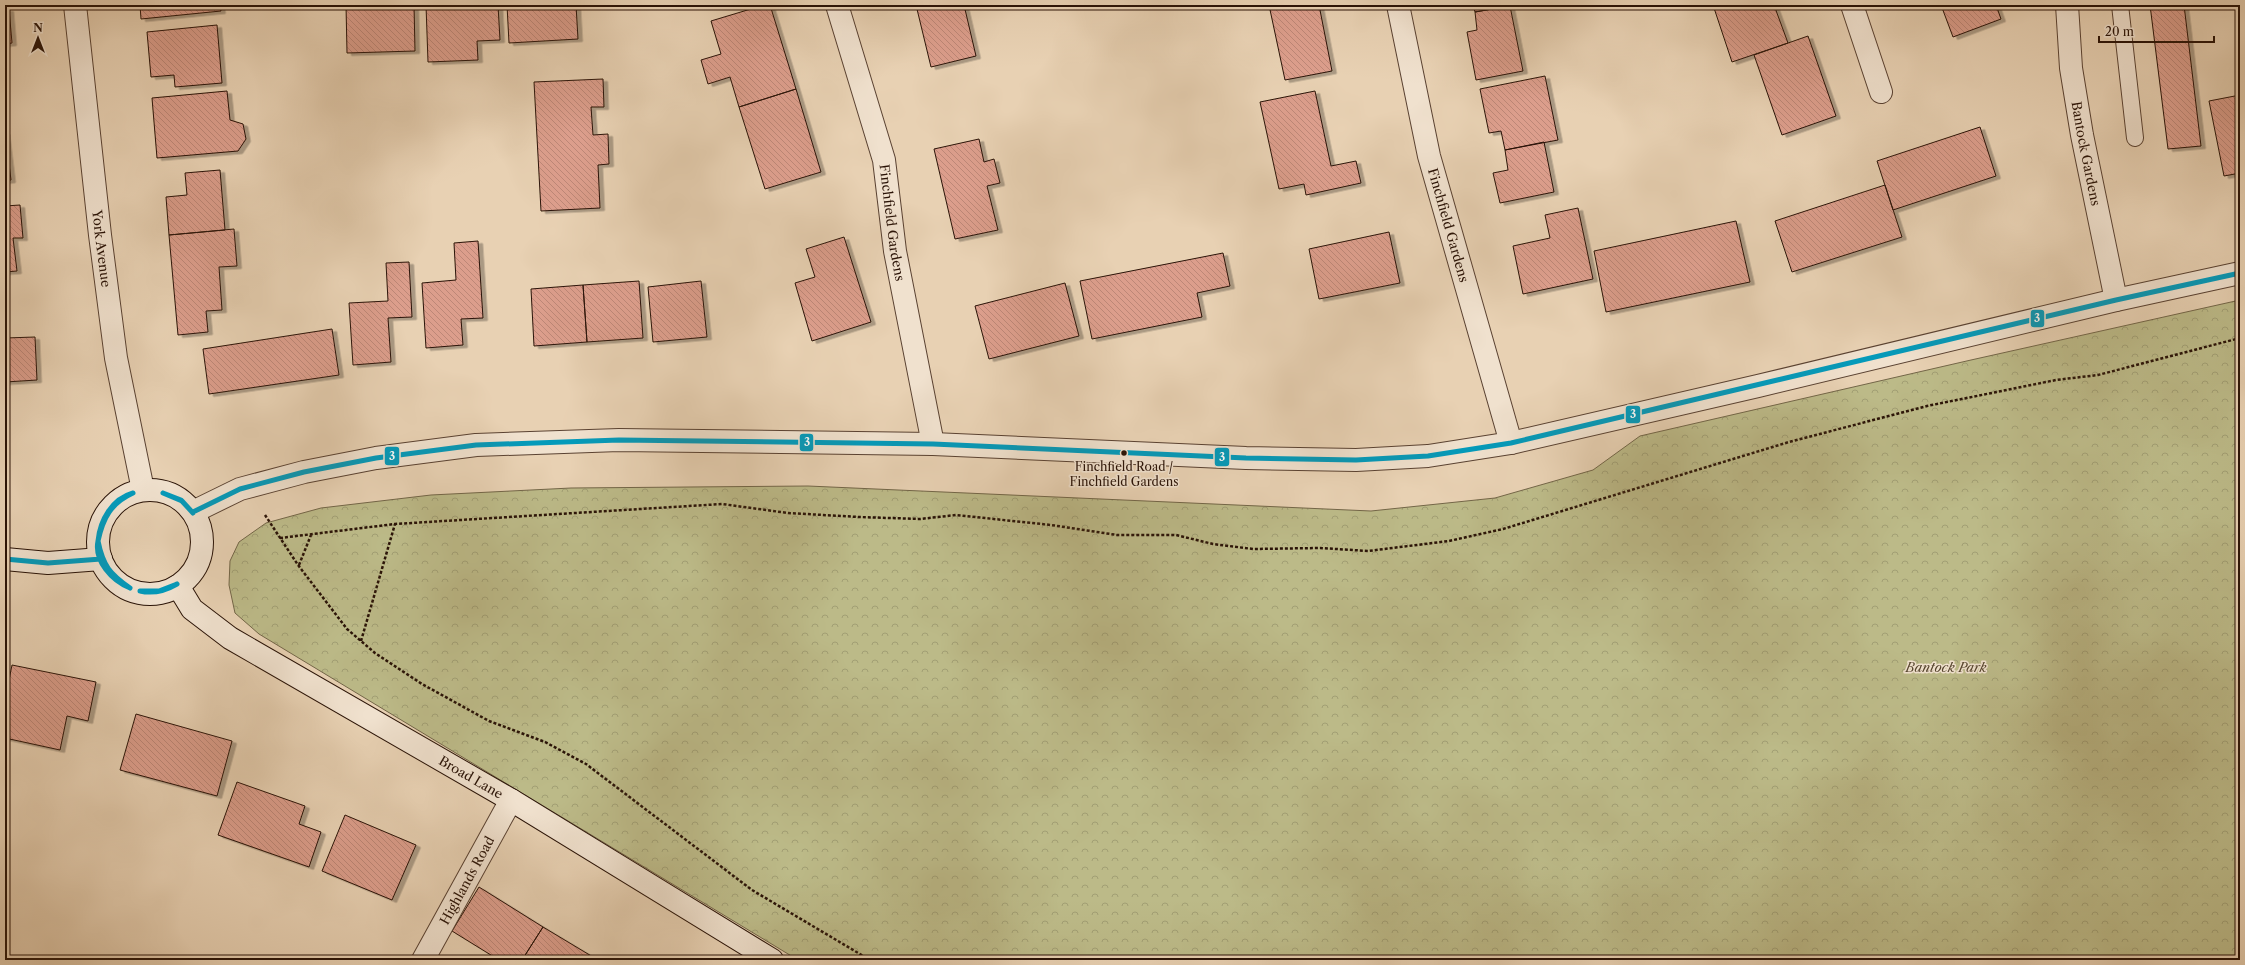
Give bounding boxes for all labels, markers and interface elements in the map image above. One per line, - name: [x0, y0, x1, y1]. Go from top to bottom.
- north arrow: [18, 18, 58, 58]
- scale bar: [2099, 18, 2214, 44]
- text: N: [33, 21, 43, 35]
- text: 20 m: [2105, 24, 2134, 39]
- street label: Bantock Gardens: [2069, 100, 2104, 207]
- street label: Finchfield Gardens: [877, 163, 909, 283]
- street label: Finchfield Gardens: [1425, 166, 1473, 284]
- street label: York Avenue: [89, 208, 115, 288]
- line badge: 3: [2030, 309, 2045, 328]
- text: 3: [2034, 311, 2040, 325]
- line badge: 3: [1625, 405, 1641, 424]
- text: 3: [1630, 407, 1636, 421]
- line badge: 3: [799, 433, 814, 452]
- text: 3: [804, 435, 810, 449]
- line badge: 3: [384, 446, 400, 466]
- line badge: 3: [1214, 447, 1230, 467]
- marker: Finchfield Road / Finchfield Gardens: [1119, 448, 1129, 458]
- text: 3: [389, 449, 395, 463]
- text: 3: [1219, 450, 1225, 464]
- place label: Finchfield Road / Finchfield Gardens: [1070, 459, 1178, 489]
- park label: Bantock Park: [1905, 659, 1987, 675]
- street label: Broad Lane: [436, 752, 506, 802]
- street label: Highlands Road: [436, 833, 498, 927]

